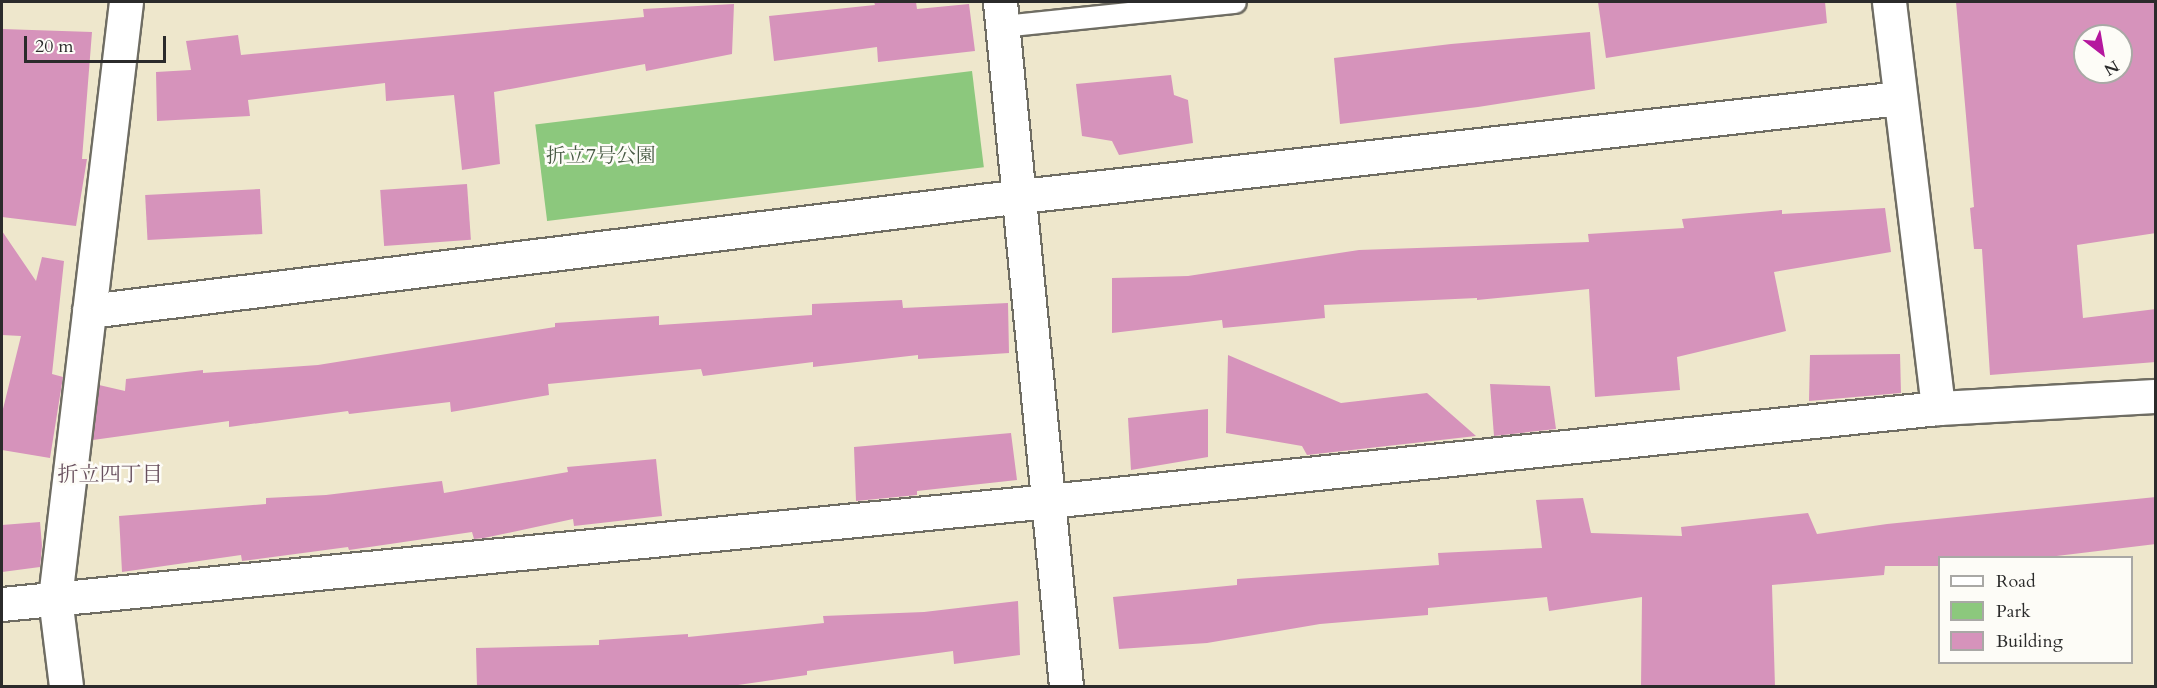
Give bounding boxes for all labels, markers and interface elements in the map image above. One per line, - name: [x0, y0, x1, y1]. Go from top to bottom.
- scale bar: [27, 24, 170, 62]
- north arrow: [2073, 24, 2133, 84]
- text: 20 m: [35, 34, 74, 59]
- text: N: [2100, 55, 2123, 81]
- park label: 折立7号公園: [546, 143, 656, 167]
- district label: 折立四丁目: [58, 462, 162, 488]
- legend: [1938, 556, 2133, 664]
- text: Road: [1996, 569, 2036, 594]
- text: Park: [1996, 599, 2031, 624]
- text: Building: [1996, 629, 2063, 654]

